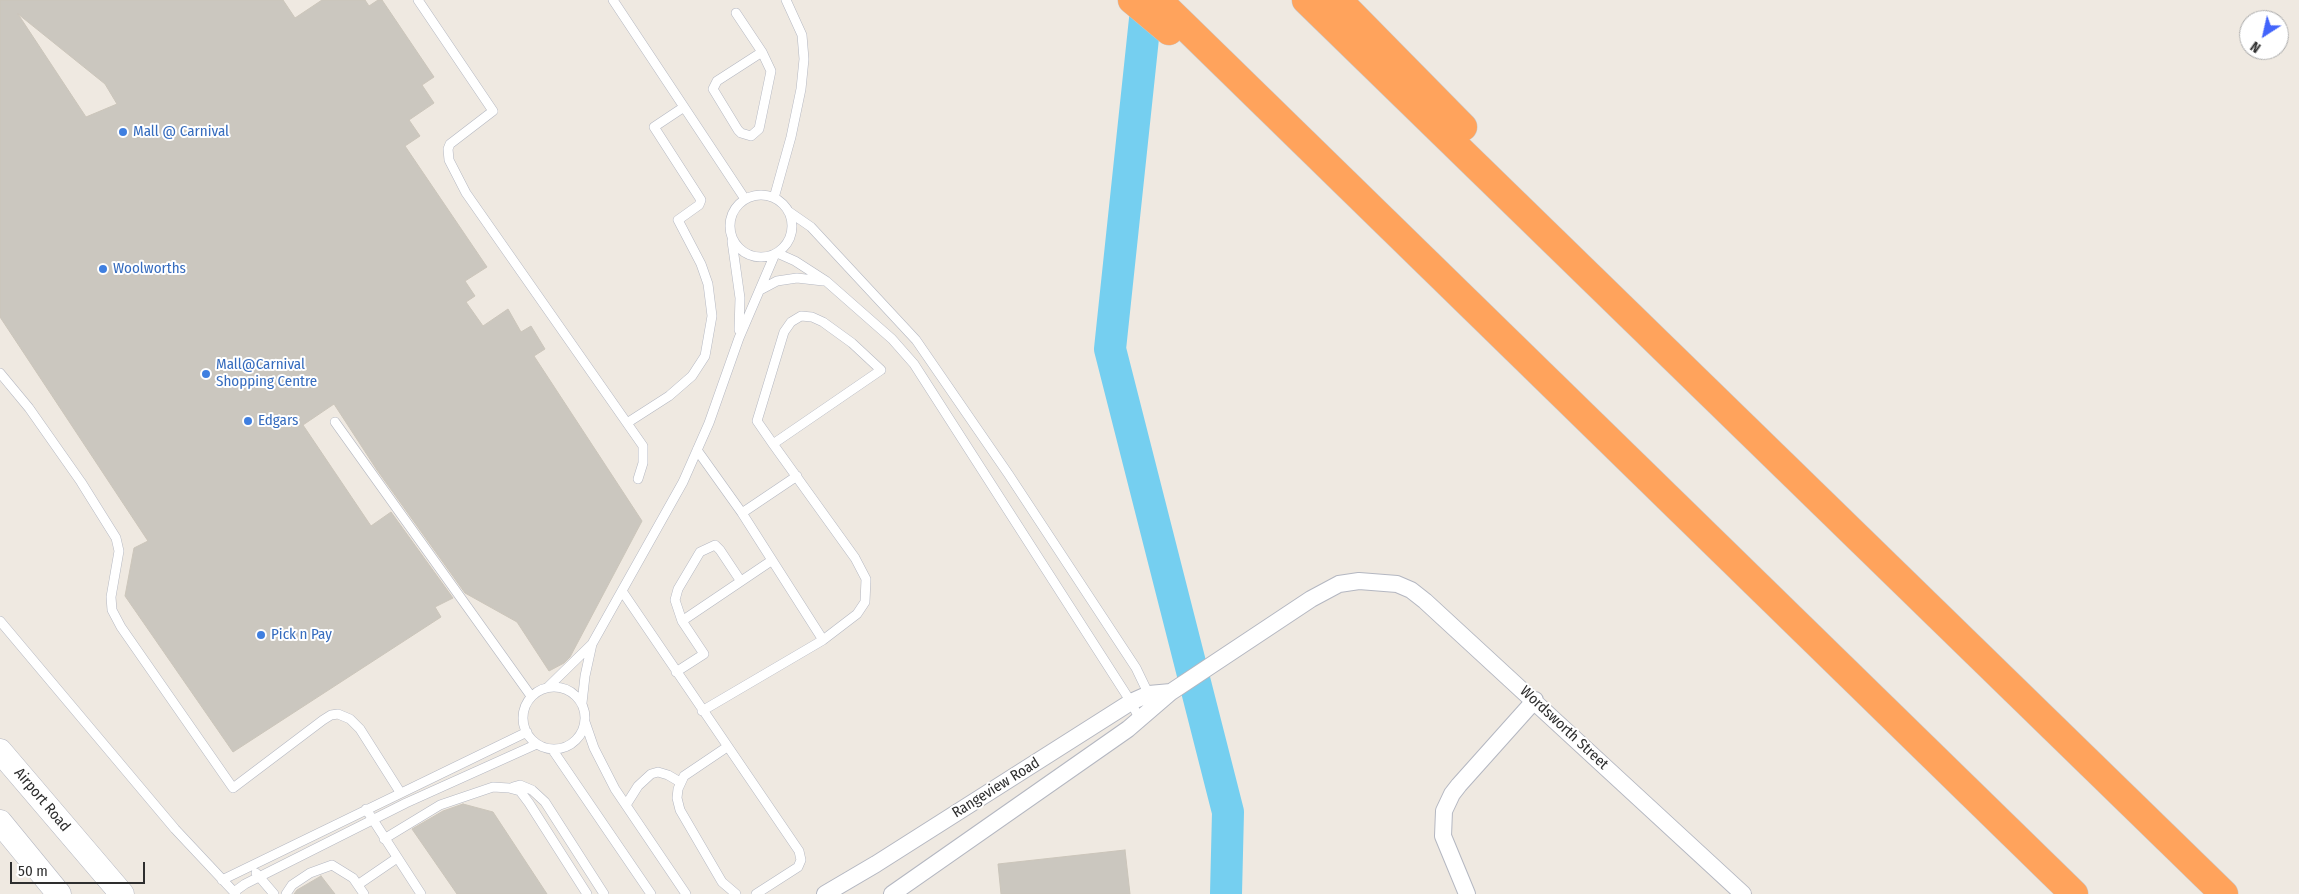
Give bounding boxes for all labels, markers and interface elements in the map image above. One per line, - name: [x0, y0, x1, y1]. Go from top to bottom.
- north arrow: [2239, 10, 2289, 60]
- text: N: [2247, 38, 2264, 56]
- place label: Mall @ Carnival: [133, 123, 229, 141]
- marker: Mall @ Carnival: [117, 126, 129, 138]
- place label: Woolworths: [113, 260, 186, 278]
- marker: Woolworths: [97, 263, 109, 275]
- place label: Mall@Carnival Shopping Centre: [216, 356, 317, 391]
- marker: Mall@Carnival Shopping Centre: [200, 368, 212, 380]
- place label: Edgars: [258, 412, 298, 430]
- marker: Edgars: [242, 415, 254, 427]
- place label: Pick n Pay: [271, 626, 332, 644]
- marker: Pick n Pay: [255, 629, 267, 641]
- street label: Wordsworth Street: [1516, 682, 1612, 774]
- street label: Rangeview Road: [949, 754, 1043, 822]
- street label: Airport Road: [10, 765, 74, 835]
- scale bar: [12, 852, 148, 884]
- text: 50 m: [18, 862, 48, 880]

